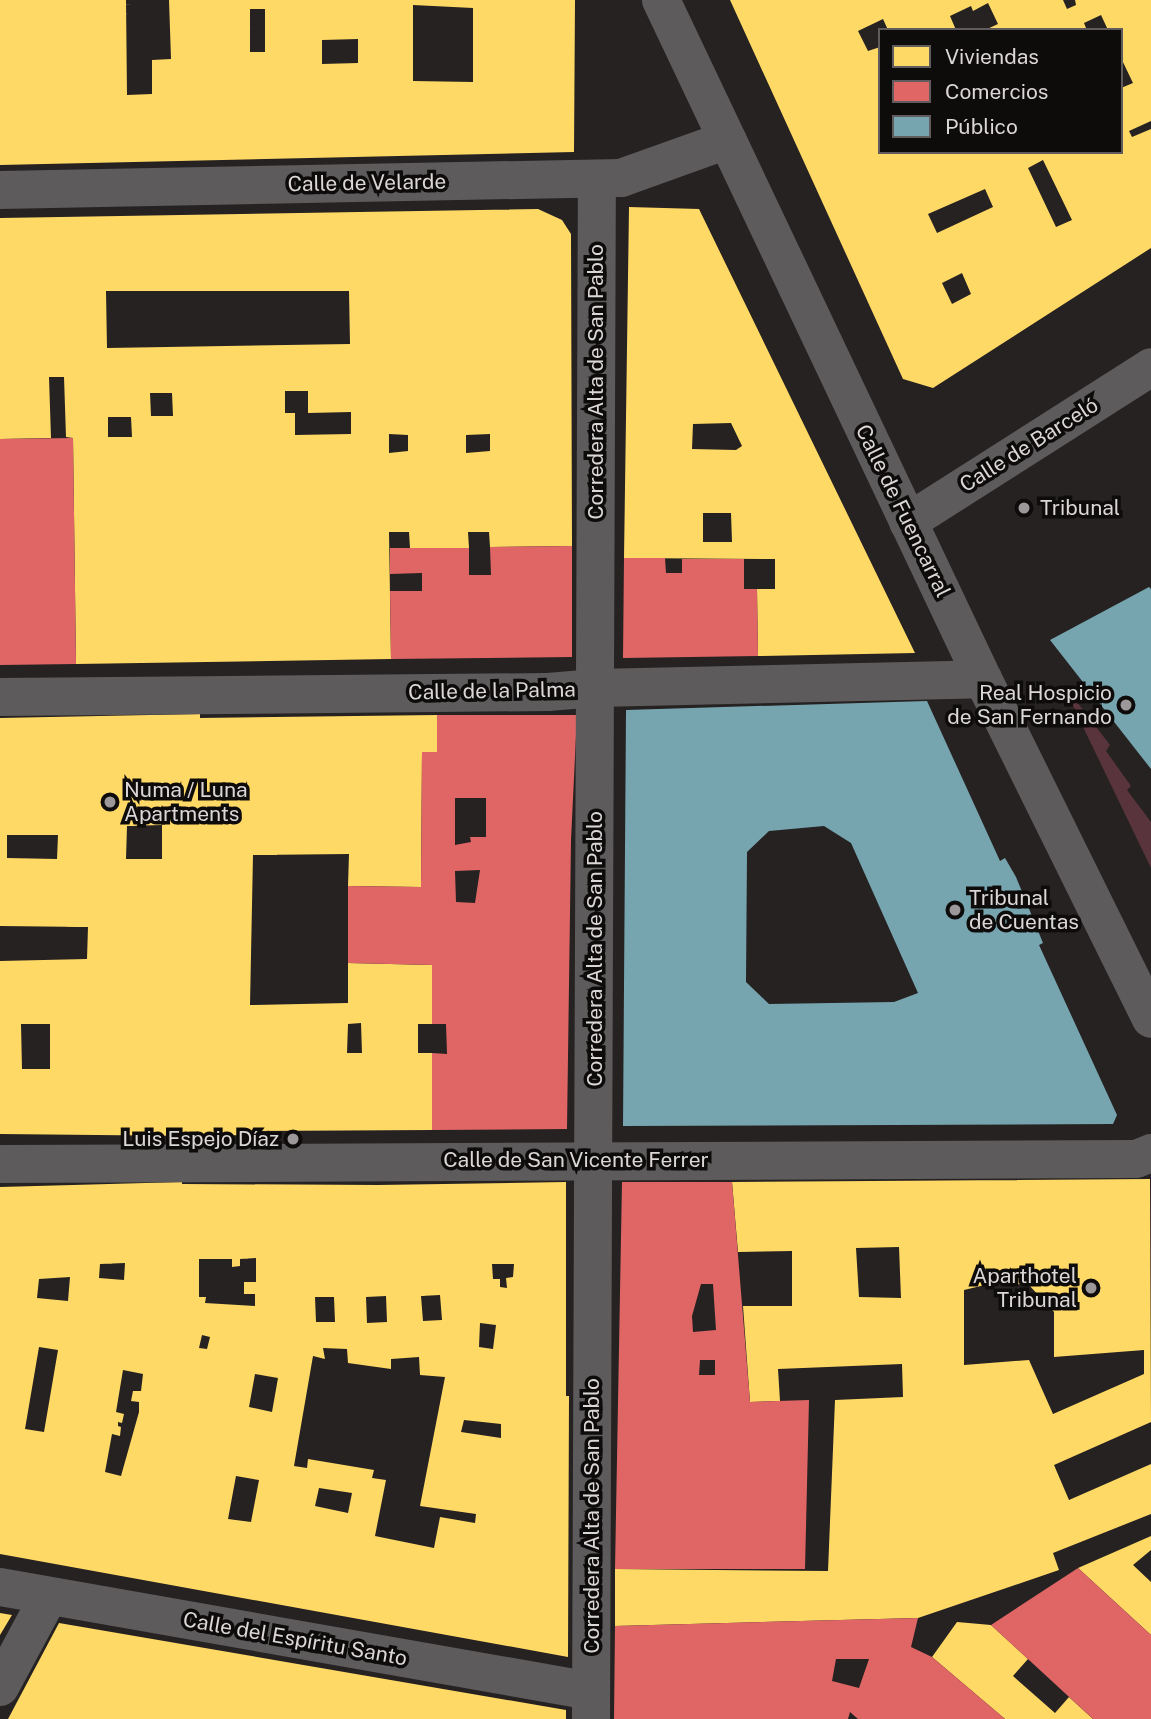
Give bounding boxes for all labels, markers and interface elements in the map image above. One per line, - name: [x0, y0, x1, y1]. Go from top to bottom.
- legend: [878, 28, 1123, 154]
- text: Viviendas: [945, 44, 1039, 69]
- text: Comercios: [945, 79, 1048, 104]
- text: Público: [945, 114, 1018, 139]
- street label: Calle de Velarde: [287, 169, 447, 197]
- street label: Corredera Alta de San Pablo: [583, 244, 609, 520]
- street label: Calle de Barceló: [955, 392, 1103, 498]
- street label: Calle de Fuencarral: [850, 420, 956, 602]
- place label: Tribunal: [1040, 495, 1120, 521]
- marker: Tribunal: [1014, 498, 1034, 518]
- street label: Calle de la Palma: [408, 677, 576, 705]
- place label: Real Hospicio de San Fernando: [947, 680, 1112, 730]
- marker: Real Hospicio de San Fernando: [1118, 697, 1134, 713]
- place label: Numa / Luna Apartments: [124, 777, 248, 827]
- marker: Numa / Luna Apartments: [102, 794, 118, 810]
- street label: Corredera Alta de San Pablo: [582, 811, 608, 1087]
- place label: Tribunal de Cuentas: [969, 885, 1079, 935]
- marker: Tribunal de Cuentas: [947, 902, 963, 918]
- place label: Luis Espejo Díaz: [122, 1126, 279, 1152]
- marker: Luis Espejo Díaz: [285, 1131, 301, 1147]
- street label: Calle de San Vicente Ferrer: [443, 1147, 709, 1173]
- place label: Aparthotel Tribunal: [972, 1263, 1077, 1313]
- marker: Aparthotel Tribunal: [1083, 1280, 1099, 1296]
- street label: Corredera Alta de San Pablo: [579, 1378, 605, 1654]
- street label: Calle del Espíritu Santo: [181, 1607, 409, 1671]

